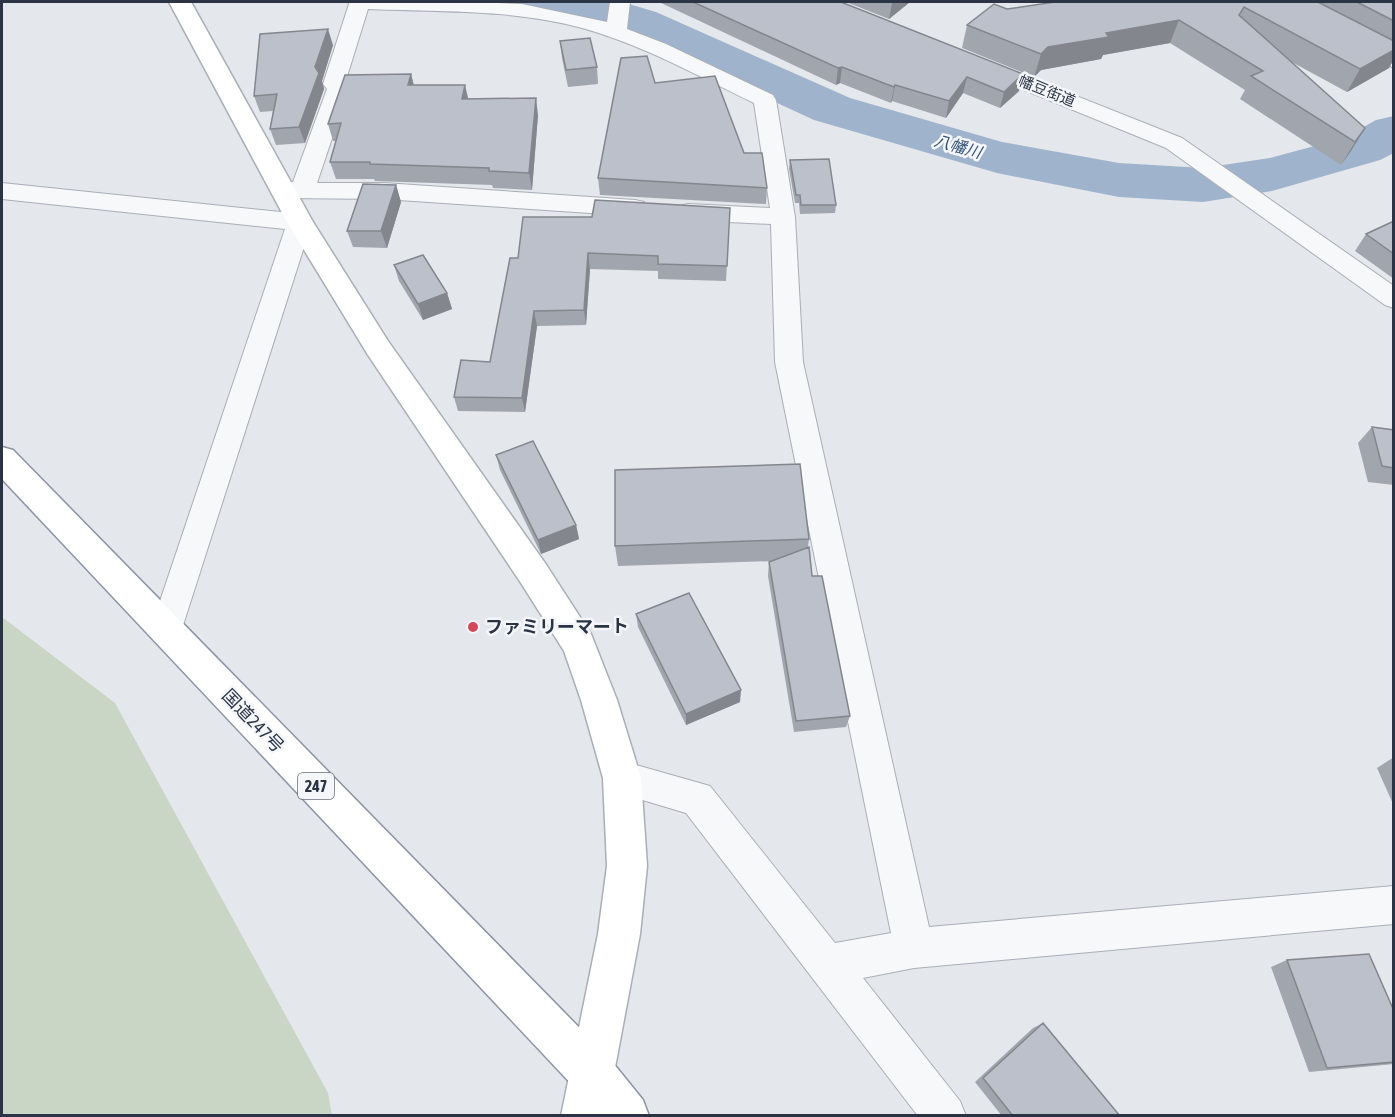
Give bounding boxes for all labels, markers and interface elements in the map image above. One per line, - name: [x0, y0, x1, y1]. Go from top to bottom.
- street label: 幡豆街道: [1016, 71, 1078, 110]
- water label: 八幡川: [932, 131, 985, 162]
- place label: ファミリーマート: [485, 616, 629, 637]
- marker: ファミリーマート: [466, 620, 480, 634]
- street label: 国道247号: [218, 685, 288, 757]
- road number: 247: [298, 773, 334, 799]

